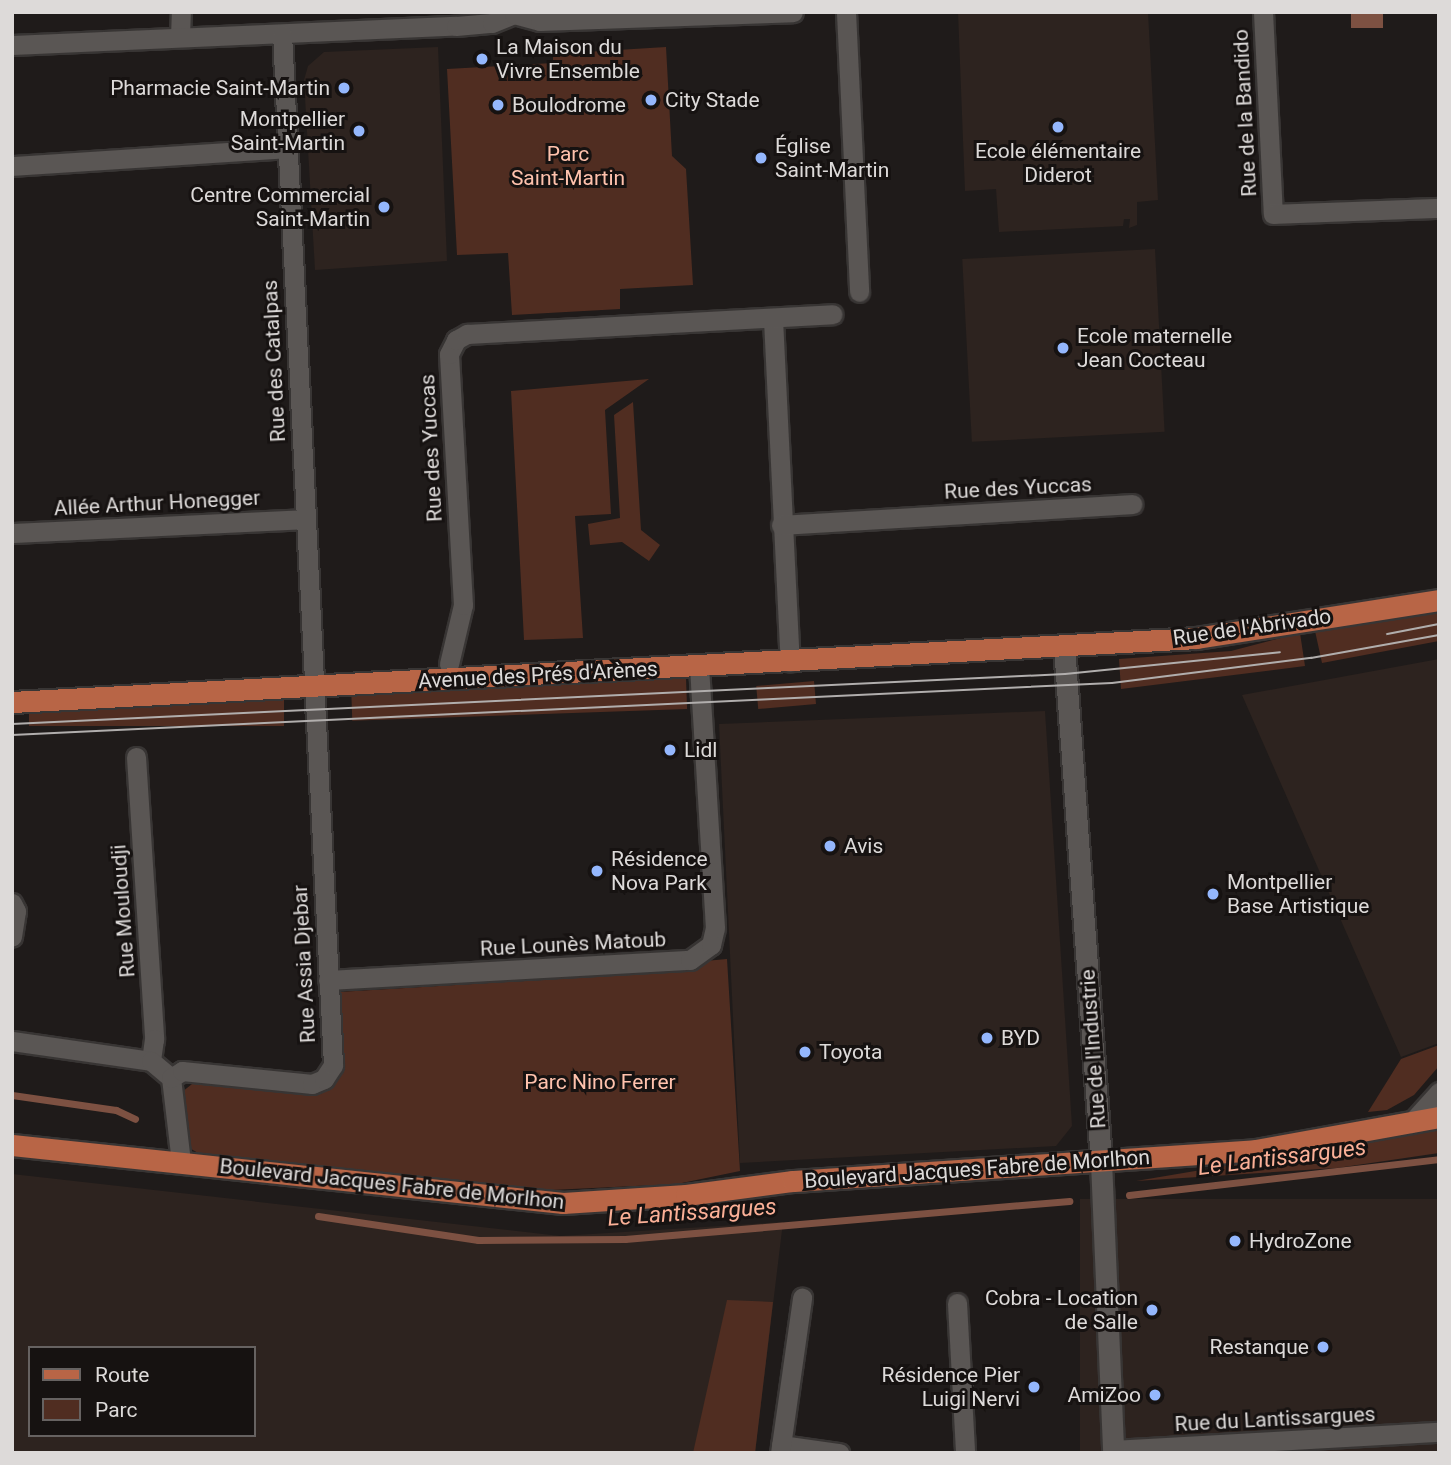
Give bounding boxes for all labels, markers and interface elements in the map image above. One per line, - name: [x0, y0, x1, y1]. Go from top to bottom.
- street label: Rue de la Bandido: [1228, 29, 1262, 197]
- place label: La Maison du Vivre Ensemble: [496, 34, 640, 84]
- marker: La Maison du Vivre Ensemble: [474, 51, 490, 67]
- place label: Pharmacie Saint-Martin: [110, 75, 330, 101]
- marker: Pharmacie Saint-Martin: [336, 80, 352, 96]
- place label: City Stade: [665, 87, 760, 113]
- place label: Boulodrome: [512, 92, 626, 118]
- marker: City Stade: [643, 92, 659, 108]
- marker: Boulodrome: [490, 97, 506, 113]
- place label: Montpellier Saint-Martin: [231, 106, 345, 156]
- marker: Ecole élémentaire Diderot: [1050, 119, 1066, 135]
- marker: Montpellier Saint-Martin: [351, 123, 367, 139]
- place label: Église Saint-Martin: [775, 133, 889, 183]
- place label: Ecole élémentaire Diderot: [975, 138, 1141, 188]
- park label: Parc Saint-Martin: [511, 141, 625, 191]
- marker: Église Saint-Martin: [753, 150, 769, 166]
- place label: Centre Commercial Saint-Martin: [190, 182, 370, 232]
- marker: Centre Commercial Saint-Martin: [376, 199, 392, 215]
- street label: Rue des Catalpas: [257, 279, 291, 443]
- place label: Ecole maternelle Jean Cocteau: [1077, 323, 1232, 373]
- marker: Ecole maternelle Jean Cocteau: [1055, 340, 1071, 356]
- street label: Rue des Yuccas: [415, 373, 447, 523]
- street label: Rue des Yuccas: [943, 472, 1093, 504]
- street label: Allée Arthur Honegger: [53, 485, 261, 521]
- street label: Rue de l'Abrivado: [1171, 603, 1333, 651]
- street label: Avenue des Prés d'Arènes: [418, 656, 658, 694]
- place label: Lidl: [684, 737, 717, 763]
- marker: Lidl: [662, 742, 678, 758]
- place label: Avis: [844, 833, 883, 859]
- marker: Avis: [822, 838, 838, 854]
- street label: Rue Mouloudji: [106, 844, 140, 978]
- place label: Résidence Nova Park: [611, 846, 708, 896]
- marker: Résidence Nova Park: [589, 863, 605, 879]
- place label: Montpellier Base Artistique: [1227, 869, 1369, 919]
- street label: Rue Assia Djebar: [287, 884, 321, 1044]
- marker: Montpellier Base Artistique: [1205, 886, 1221, 902]
- street label: Rue Lounès Matoub: [479, 927, 667, 961]
- street label: Rue de l'Industrie: [1075, 969, 1111, 1129]
- place label: BYD: [1001, 1025, 1040, 1051]
- marker: BYD: [979, 1030, 995, 1046]
- place label: Toyota: [819, 1039, 882, 1065]
- marker: Toyota: [797, 1044, 813, 1060]
- park label: Parc Nino Ferrer: [524, 1069, 676, 1095]
- water label: Le Lantissargues: [1196, 1134, 1368, 1182]
- street label: Boulevard Jacques Fabre de Morlhon: [803, 1144, 1151, 1194]
- street label: Boulevard Jacques Fabre de Morlhon: [218, 1153, 566, 1215]
- water label: Le Lantissargues: [607, 1193, 777, 1233]
- place label: HydroZone: [1249, 1228, 1352, 1254]
- marker: HydroZone: [1227, 1233, 1243, 1249]
- place label: Cobra - Location de Salle: [985, 1285, 1138, 1335]
- marker: Cobra - Location de Salle: [1144, 1302, 1160, 1318]
- place label: Restanque: [1210, 1334, 1309, 1360]
- marker: Restanque: [1315, 1339, 1331, 1355]
- legend: [28, 1346, 256, 1437]
- place label: Résidence Pier Luigi Nervi: [881, 1362, 1020, 1412]
- text: Route: [95, 1363, 150, 1387]
- marker: Résidence Pier Luigi Nervi: [1026, 1379, 1042, 1395]
- place label: AmiZoo: [1067, 1382, 1141, 1408]
- marker: AmiZoo: [1147, 1387, 1163, 1403]
- text: Parc: [95, 1398, 137, 1422]
- street label: Rue du Lantissargues: [1174, 1401, 1376, 1437]

